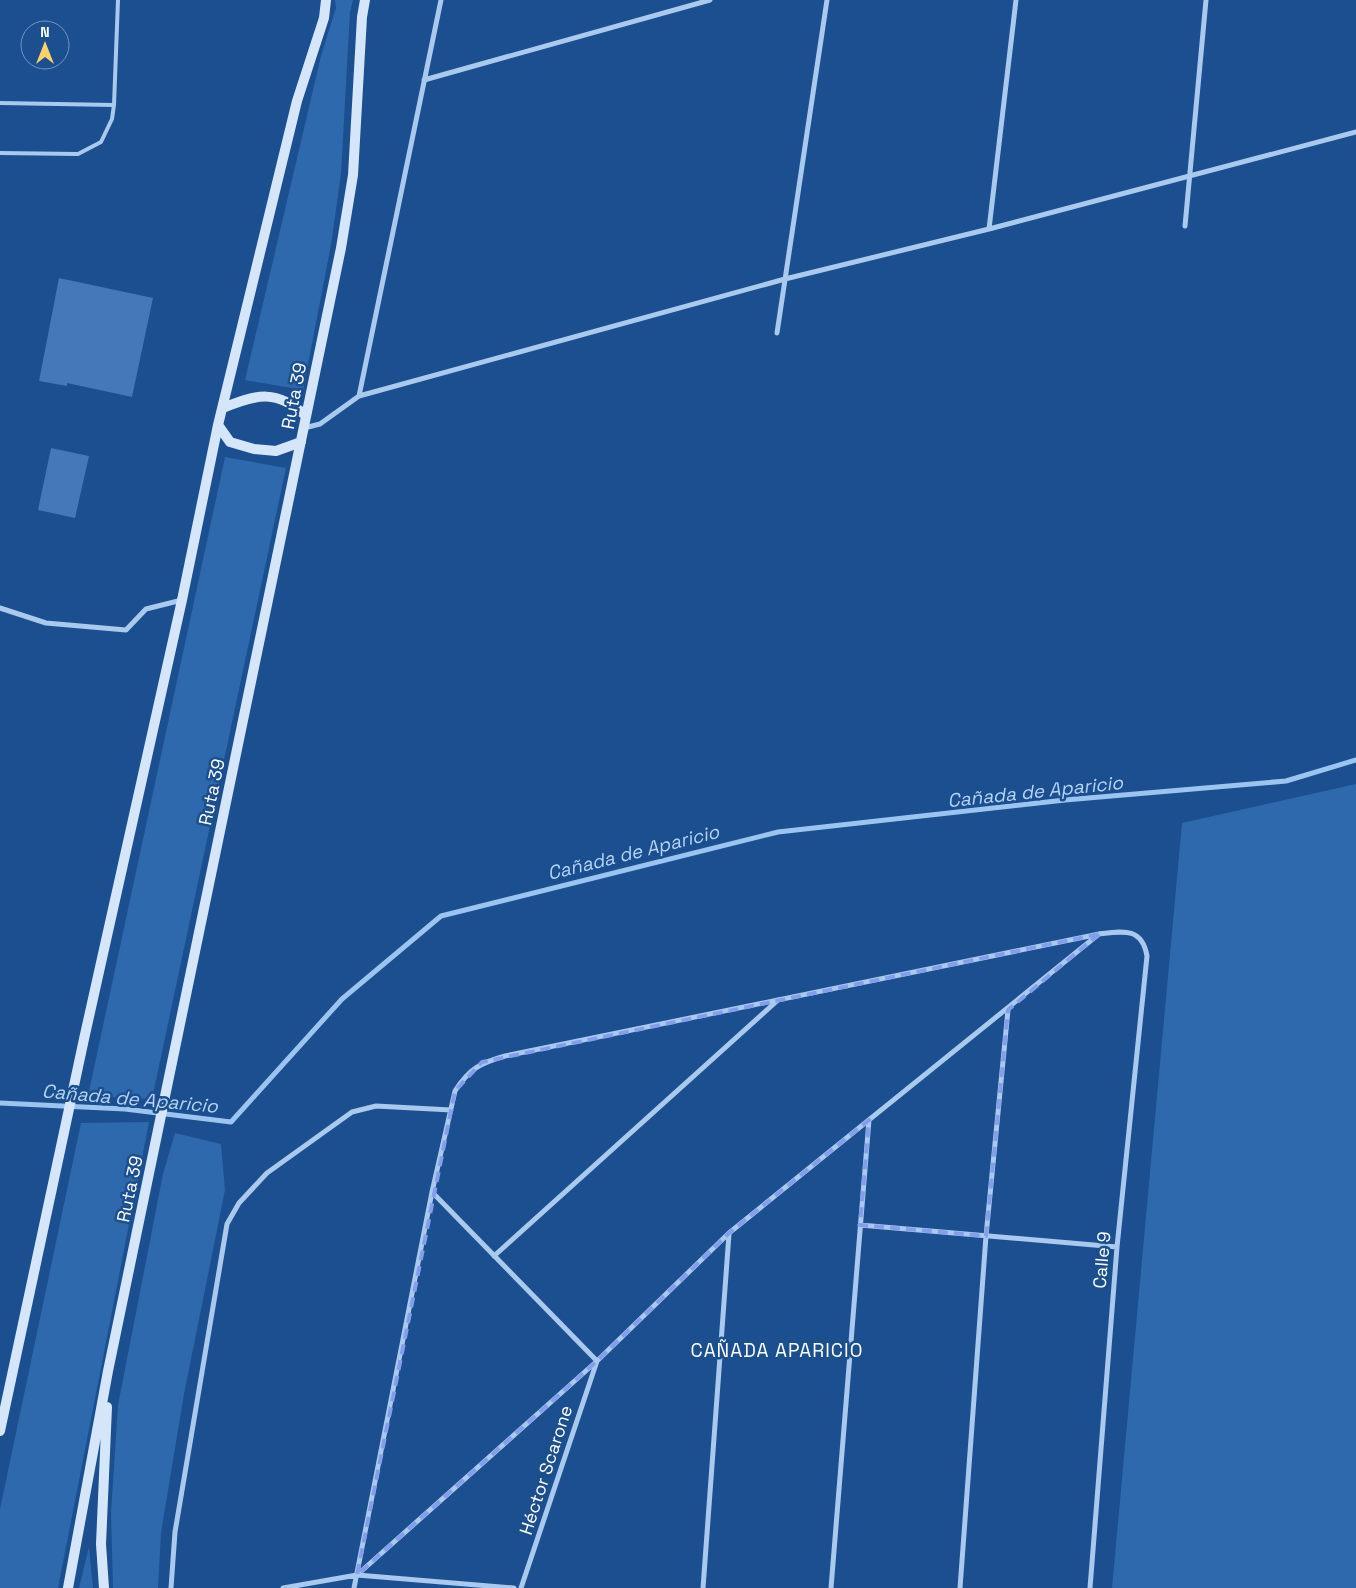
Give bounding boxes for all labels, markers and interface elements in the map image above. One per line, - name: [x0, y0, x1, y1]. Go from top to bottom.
- north arrow: [20, 20, 70, 70]
- text: N: [40, 23, 50, 41]
- street label: Ruta 39: [276, 361, 311, 431]
- street label: Ruta 39: [193, 757, 230, 827]
- water label: Cañada de Aparicio: [946, 770, 1125, 813]
- water label: Cañada de Aparicio: [545, 819, 723, 886]
- water label: Cañada de Aparicio: [41, 1078, 220, 1119]
- street label: Ruta 39: [111, 1154, 148, 1224]
- street label: Calle 9: [1088, 1231, 1115, 1289]
- district label: CAÑADA APARICIO: [691, 1338, 863, 1363]
- street label: Héctor Scarone: [514, 1402, 577, 1537]

